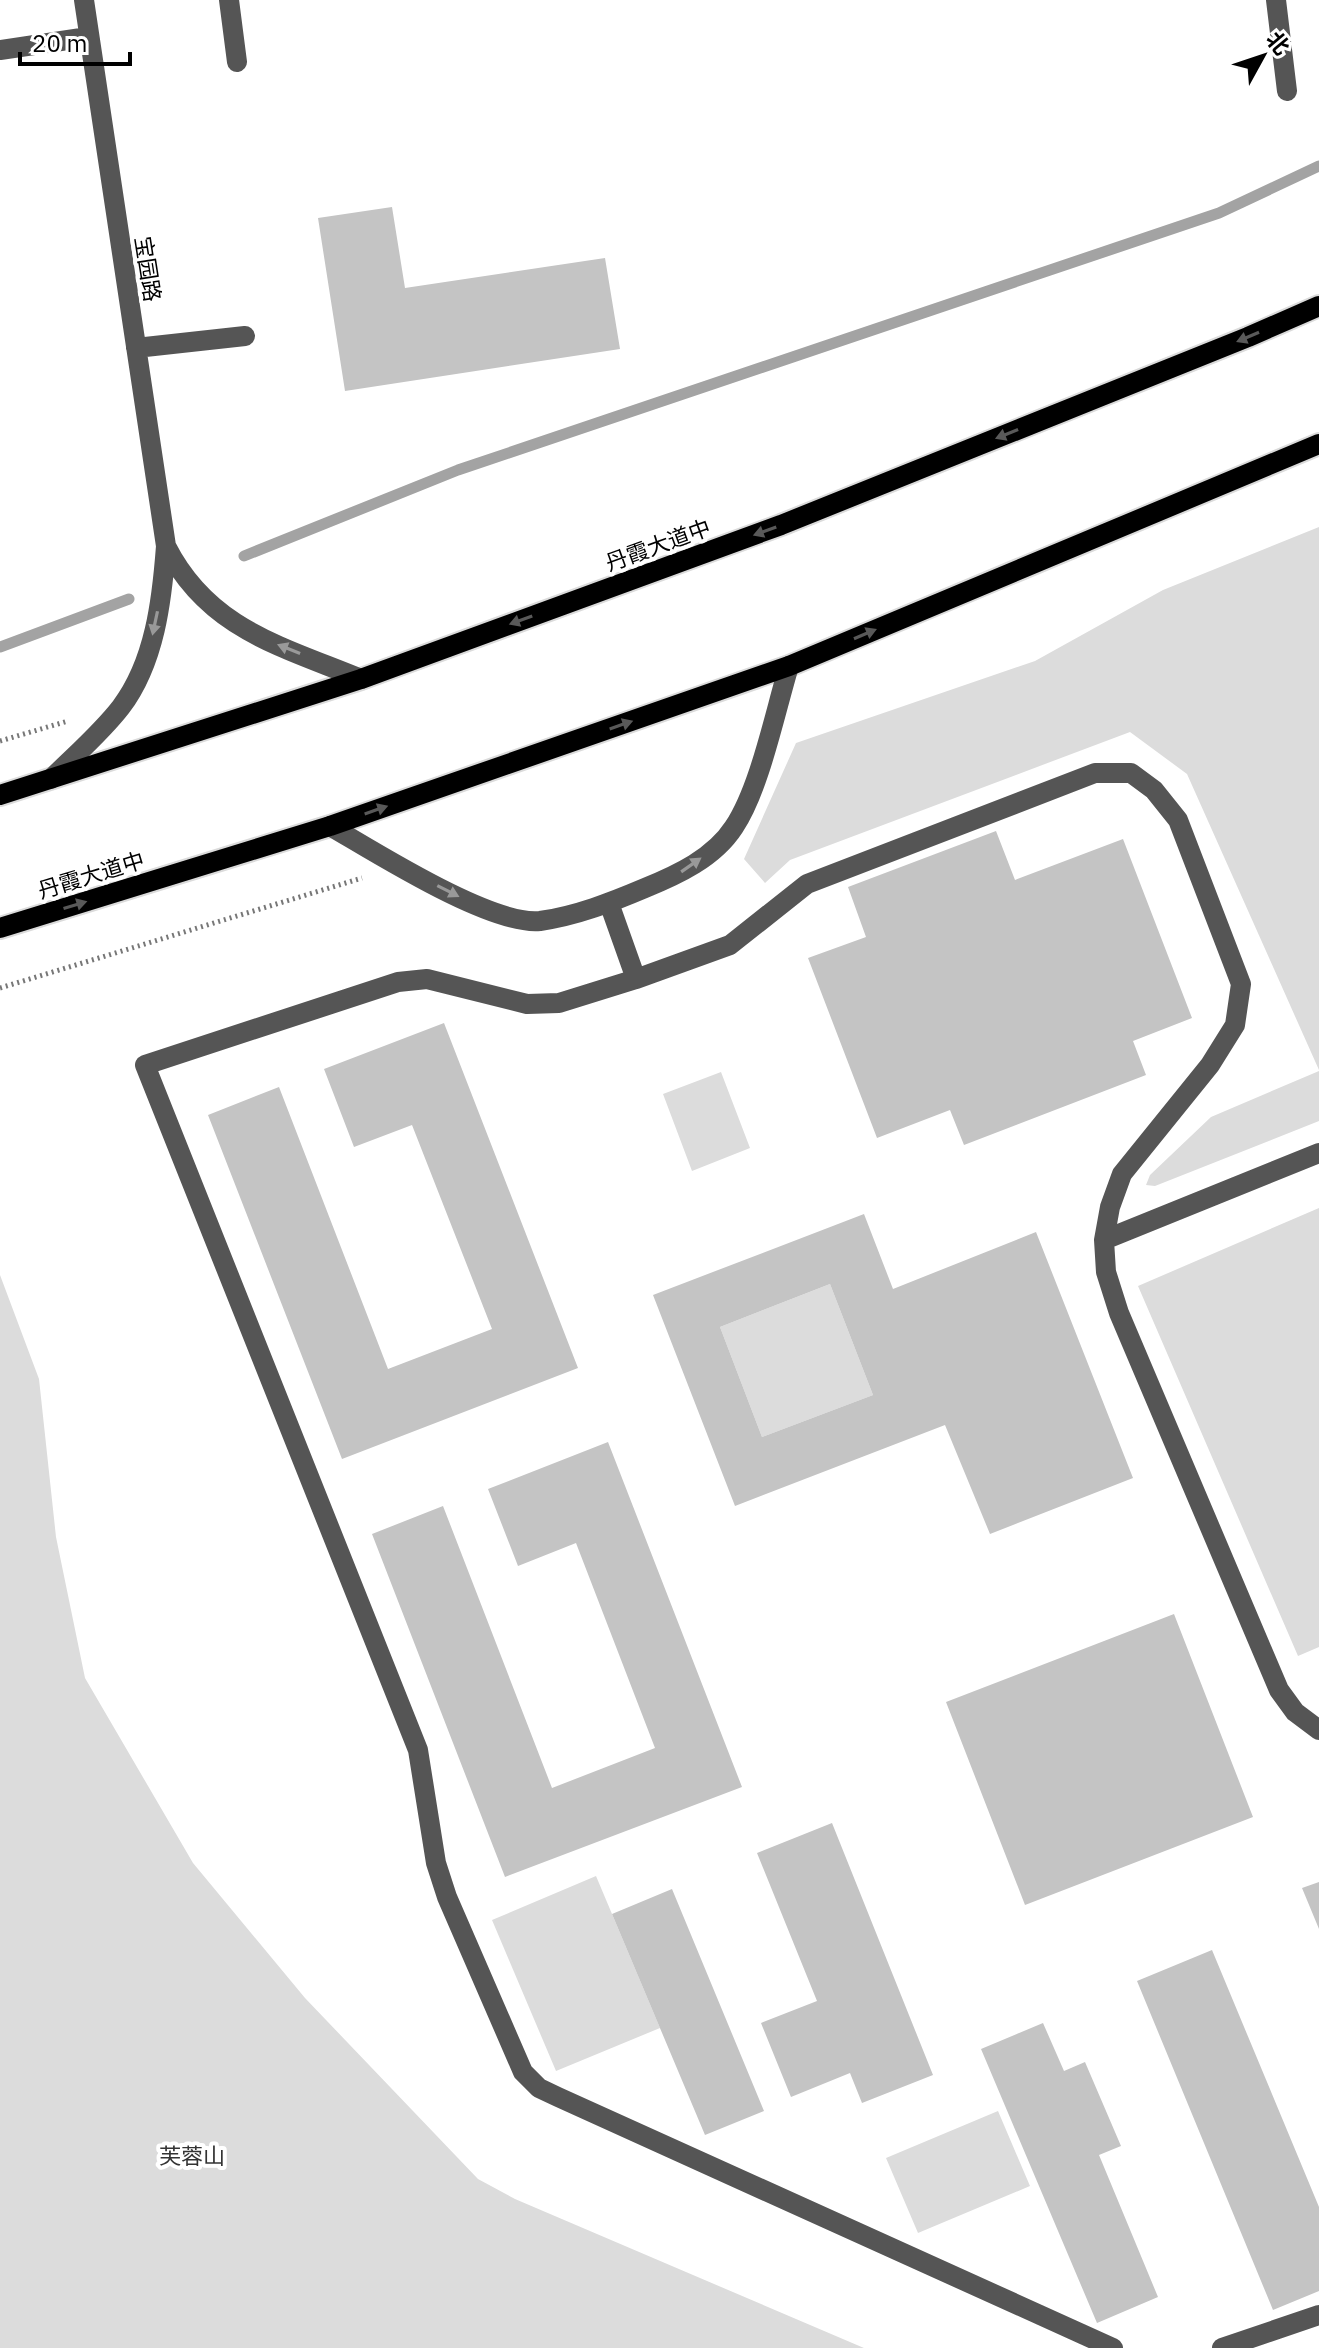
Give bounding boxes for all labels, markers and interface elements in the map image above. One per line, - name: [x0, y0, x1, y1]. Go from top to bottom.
- scale bar: [20, 16, 130, 66]
- north arrow: [1223, 16, 1303, 96]
- text: 北: [1261, 25, 1297, 61]
- text: 20 m: [32, 27, 87, 59]
- street label: 宝园路: [129, 234, 168, 304]
- one-way arrow: [1236, 331, 1260, 344]
- one-way arrow: [995, 428, 1019, 441]
- street label: 丹霞大道中: [601, 512, 714, 577]
- one-way arrow: [753, 525, 777, 538]
- one-way arrow: [148, 610, 161, 635]
- one-way arrow: [509, 615, 533, 627]
- one-way arrow: [853, 628, 877, 641]
- one-way arrow: [277, 643, 301, 656]
- one-way arrow: [610, 718, 634, 730]
- one-way arrow: [364, 804, 388, 816]
- street label: 丹霞大道中: [34, 845, 148, 904]
- one-way arrow: [681, 858, 702, 873]
- one-way arrow: [436, 885, 459, 898]
- one-way arrow: [63, 898, 87, 911]
- park label: 芙蓉山: [159, 2141, 225, 2170]

